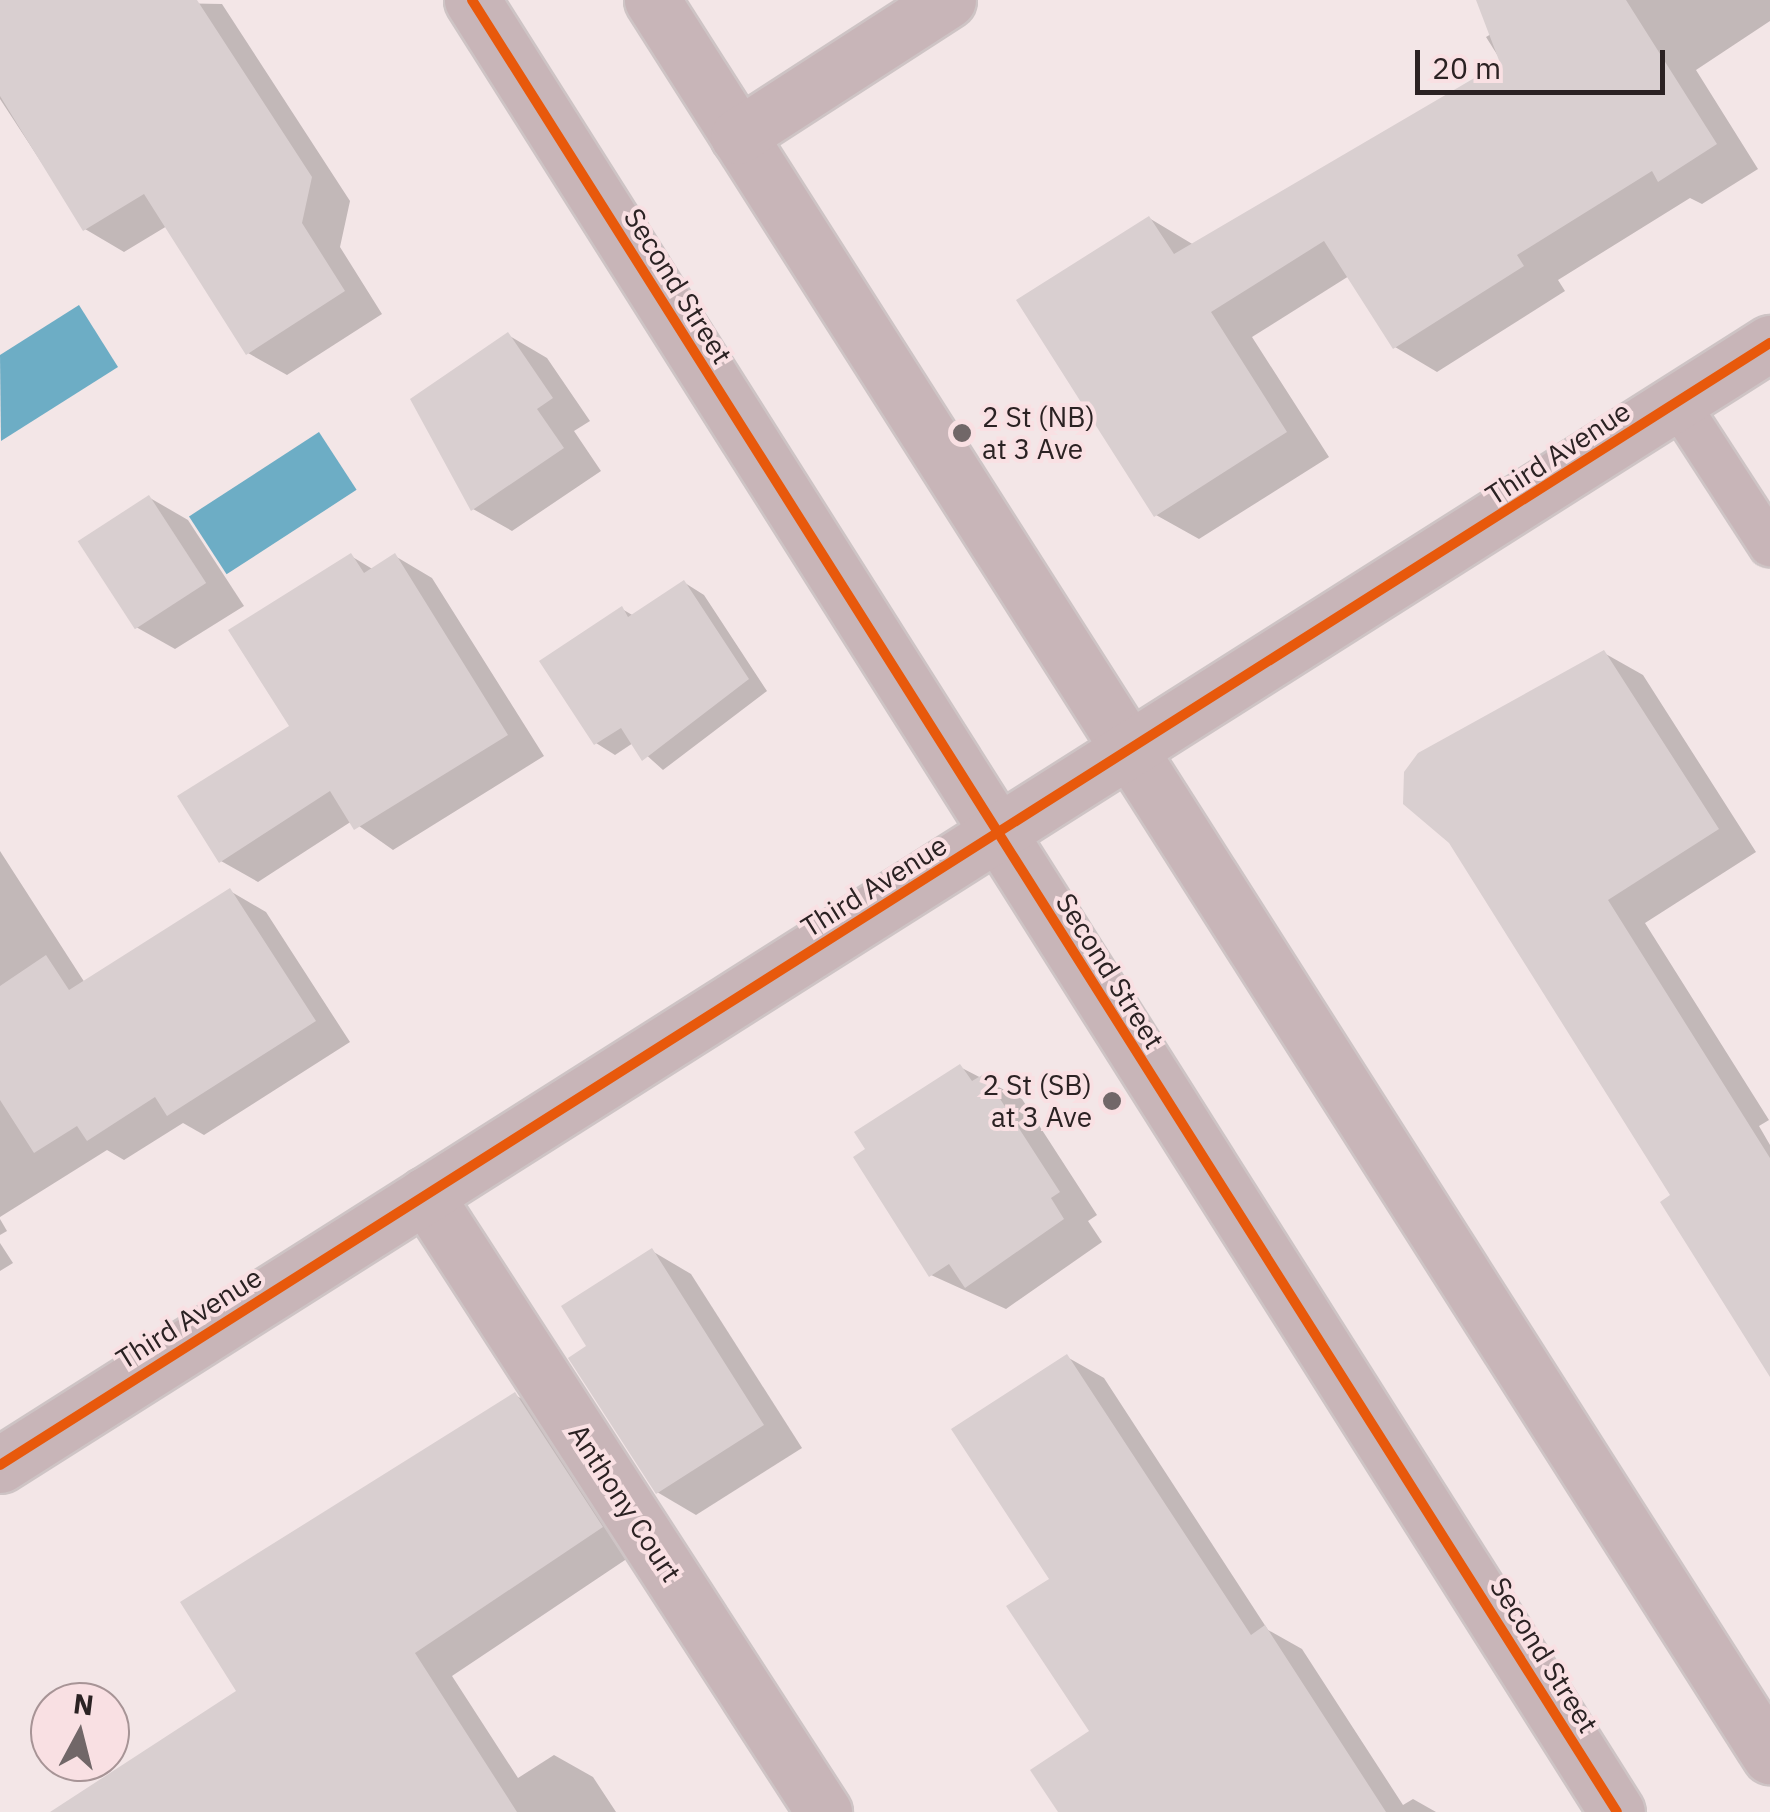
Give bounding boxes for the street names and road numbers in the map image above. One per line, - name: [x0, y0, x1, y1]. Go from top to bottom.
- street label: Second Street: [617, 202, 739, 370]
- street label: Third Avenue: [1480, 394, 1636, 512]
- street label: Third Avenue: [795, 828, 953, 944]
- street label: Second Street: [1049, 887, 1171, 1055]
- street label: Third Avenue: [110, 1260, 268, 1376]
- street label: Anthony Court: [562, 1418, 688, 1588]
- street label: Second Street: [1483, 1571, 1605, 1739]

